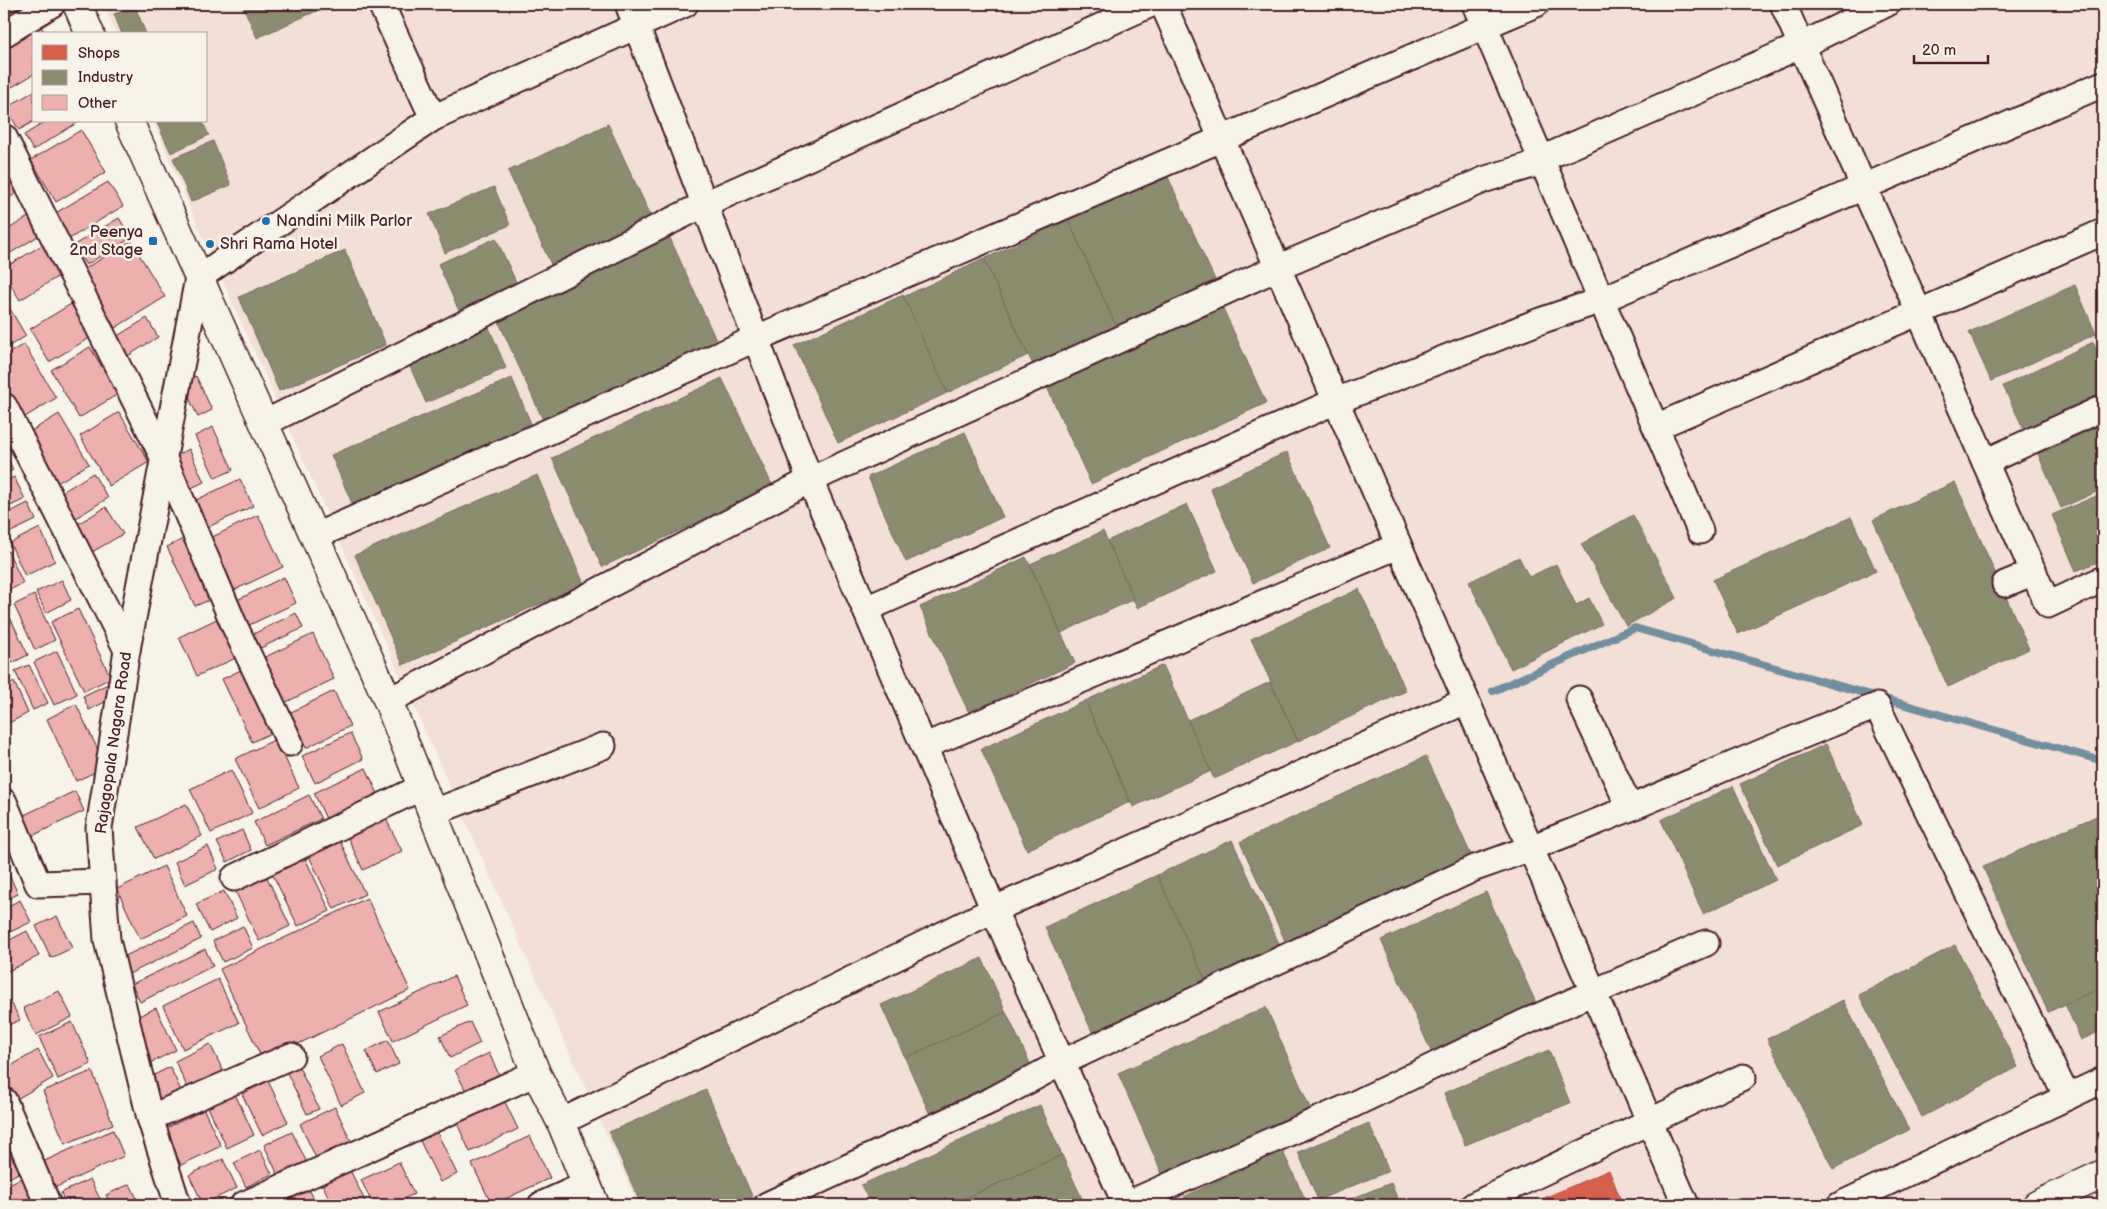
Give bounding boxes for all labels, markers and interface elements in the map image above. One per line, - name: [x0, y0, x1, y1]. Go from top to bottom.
- legend: [32, 32, 208, 122]
- scale bar: [1914, 32, 1988, 64]
- text: 20 m: [1922, 41, 1956, 60]
- text: Shops: [78, 44, 121, 63]
- text: Industry: [78, 68, 133, 87]
- text: Other: [78, 94, 117, 113]
- place label: Nandini Milk Parlor: [276, 212, 412, 231]
- marker: Nandini Milk Parlor: [260, 215, 272, 227]
- place label: Peenya 2nd Stage: [69, 223, 144, 260]
- marker: Peenya 2nd Stage: [147, 235, 159, 247]
- place label: Shri Rama Hotel: [220, 235, 338, 254]
- marker: Shri Rama Hotel: [204, 238, 216, 250]
- street label: Rajagopala Nagara Road: [92, 651, 136, 835]

